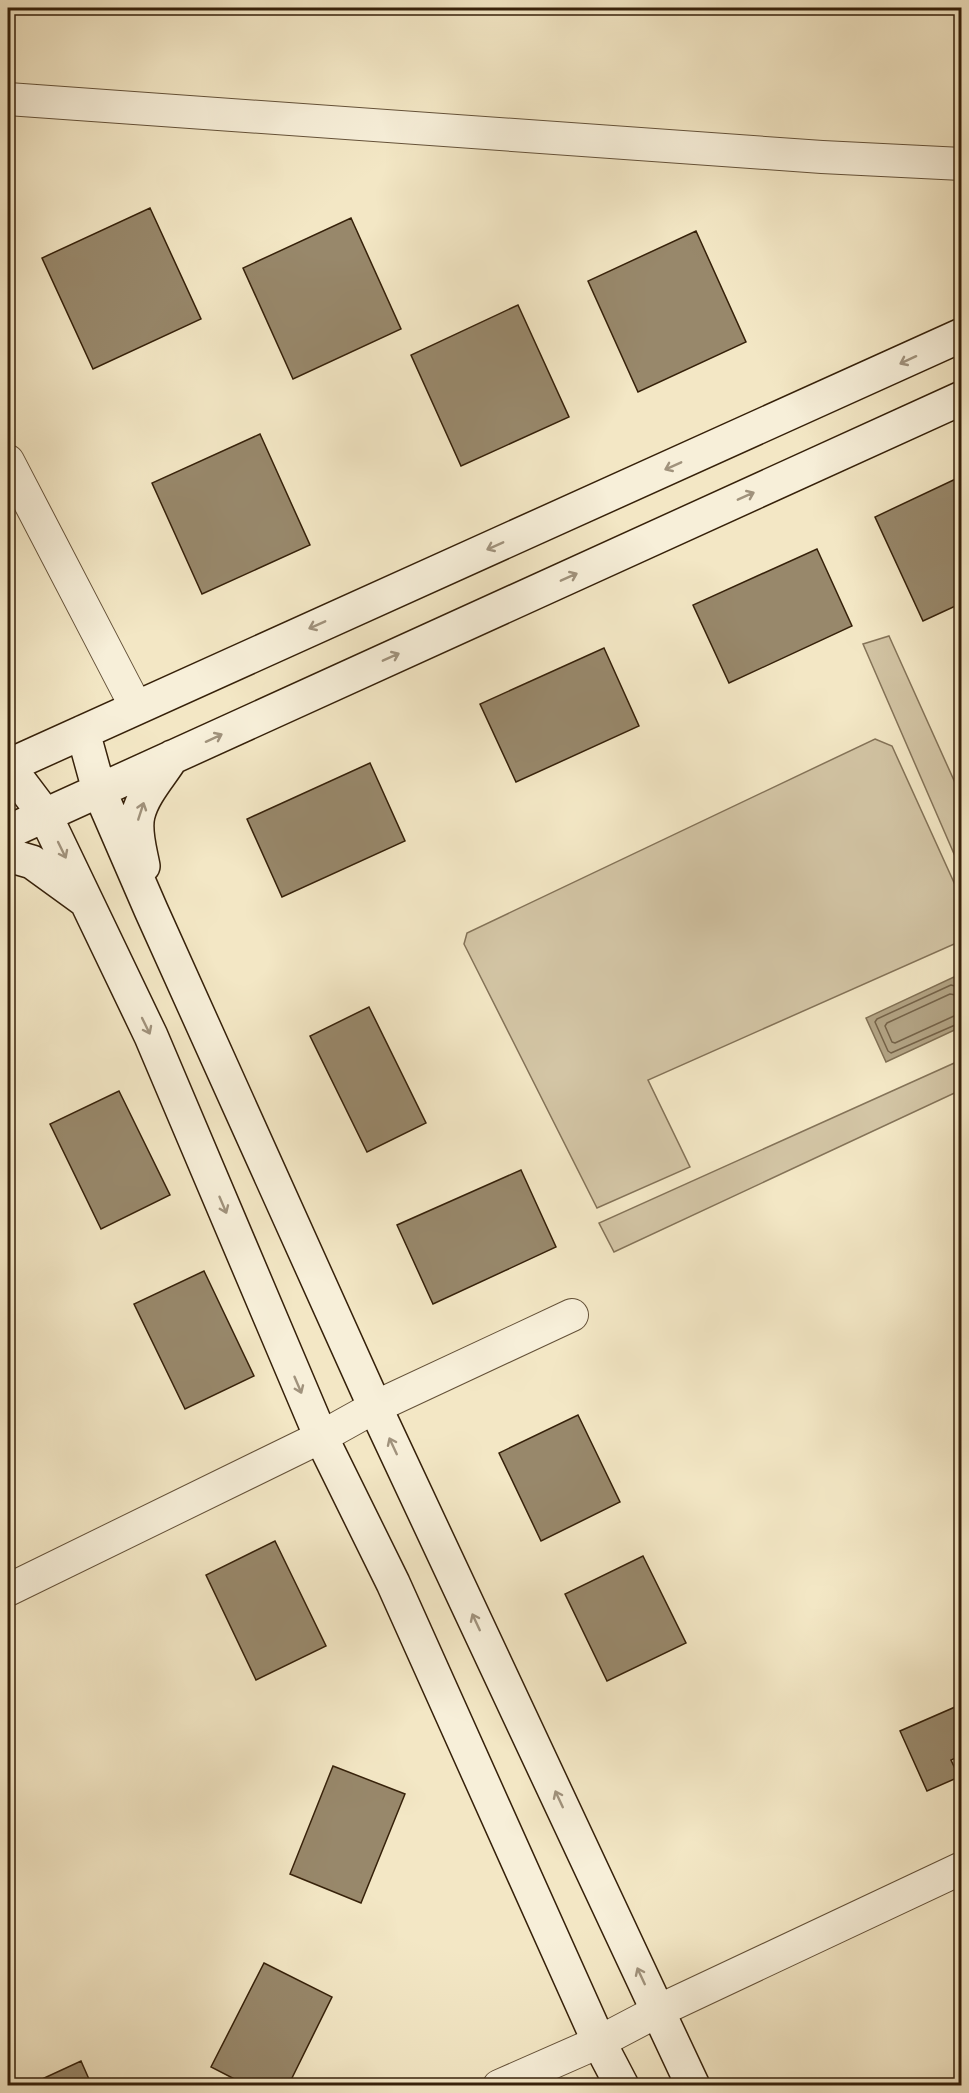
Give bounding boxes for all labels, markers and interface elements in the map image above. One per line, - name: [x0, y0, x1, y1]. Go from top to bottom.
- one-way arrow: [900, 354, 918, 366]
- one-way arrow: [665, 460, 683, 472]
- one-way arrow: [736, 490, 755, 501]
- one-way arrow: [487, 540, 505, 552]
- one-way arrow: [559, 570, 577, 582]
- one-way arrow: [309, 620, 327, 632]
- one-way arrow: [382, 651, 400, 662]
- one-way arrow: [204, 732, 222, 744]
- one-way arrow: [136, 802, 147, 821]
- one-way arrow: [56, 840, 68, 858]
- one-way arrow: [141, 1016, 153, 1034]
- one-way arrow: [218, 1196, 229, 1214]
- one-way arrow: [293, 1375, 304, 1393]
- one-way arrow: [387, 1437, 399, 1455]
- one-way arrow: [469, 1614, 481, 1632]
- one-way arrow: [552, 1790, 563, 1808]
- one-way arrow: [635, 1967, 647, 1985]

